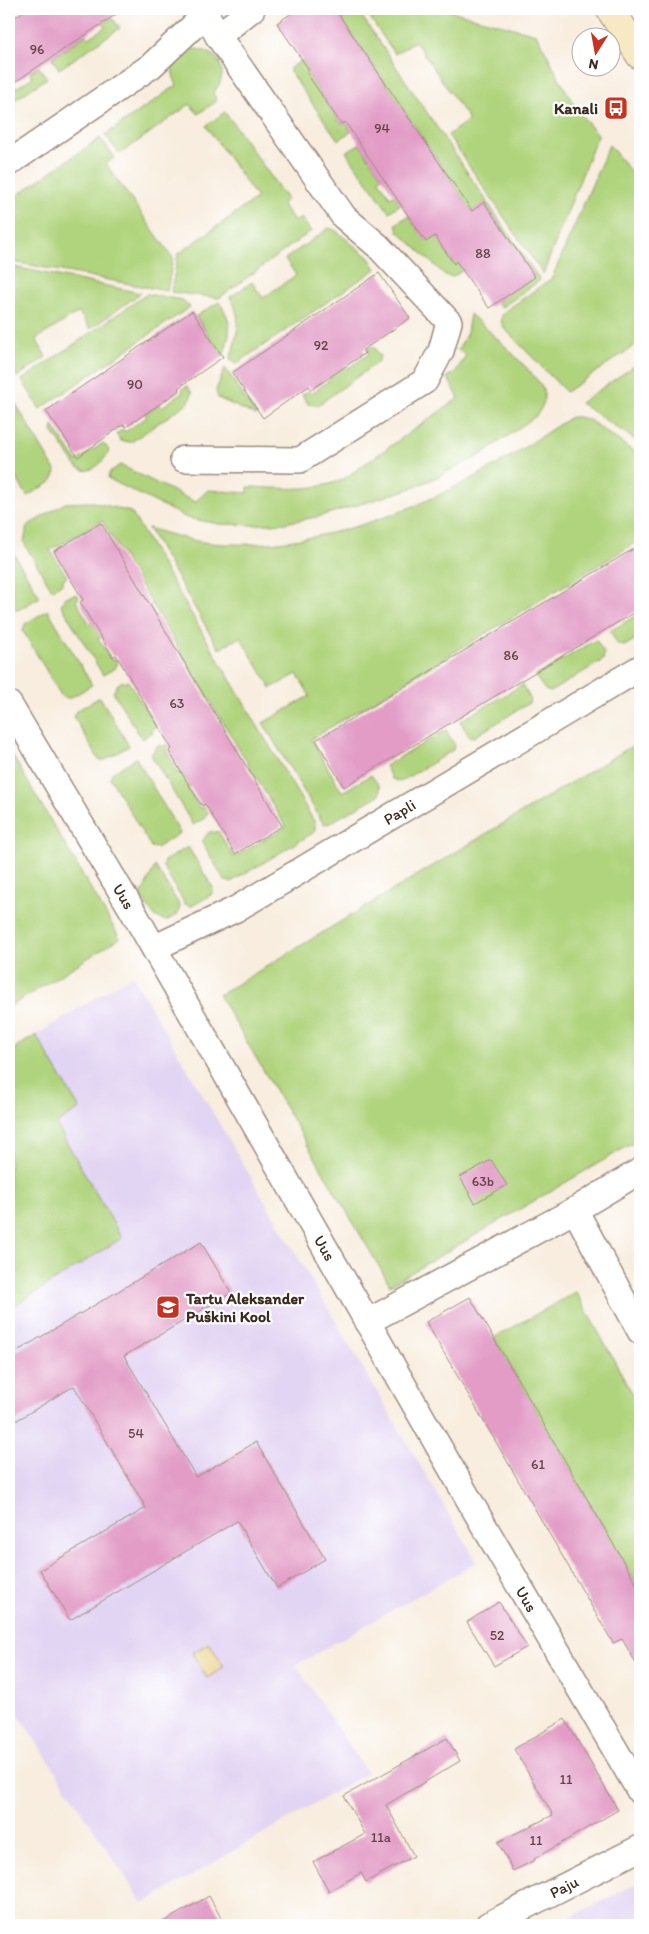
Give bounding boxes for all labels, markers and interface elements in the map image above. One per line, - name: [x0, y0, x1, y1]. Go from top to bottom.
- north arrow: [572, 28, 622, 78]
- house number: 96: [30, 41, 44, 58]
- text: N: [587, 55, 600, 74]
- bus stop icon: Kanali: [603, 95, 629, 121]
- place label: Kanali: [554, 99, 598, 118]
- house number: 94: [374, 120, 390, 137]
- house number: 88: [475, 245, 491, 262]
- house number: 92: [314, 337, 329, 354]
- house number: 90: [127, 376, 143, 393]
- house number: 86: [503, 647, 519, 664]
- house number: 63: [169, 695, 185, 712]
- street label: Papli: [380, 795, 419, 828]
- street label: Uus: [109, 880, 139, 913]
- house number: 63b: [472, 1173, 494, 1190]
- street label: Uus: [310, 1232, 340, 1264]
- place label: Tartu Aleksander Puškini Kool: [185, 1289, 305, 1326]
- school or university icon: Tartu Aleksander Puškini Kool: [155, 1294, 181, 1320]
- house number: 54: [128, 1425, 144, 1442]
- house number: 61: [531, 1456, 545, 1473]
- street label: Uus: [512, 1583, 542, 1615]
- house number: 52: [490, 1627, 505, 1644]
- house number: 11: [560, 1771, 573, 1788]
- house number: 11a: [371, 1829, 392, 1846]
- house number: 11: [530, 1832, 543, 1849]
- street label: Paju: [546, 1871, 582, 1902]

